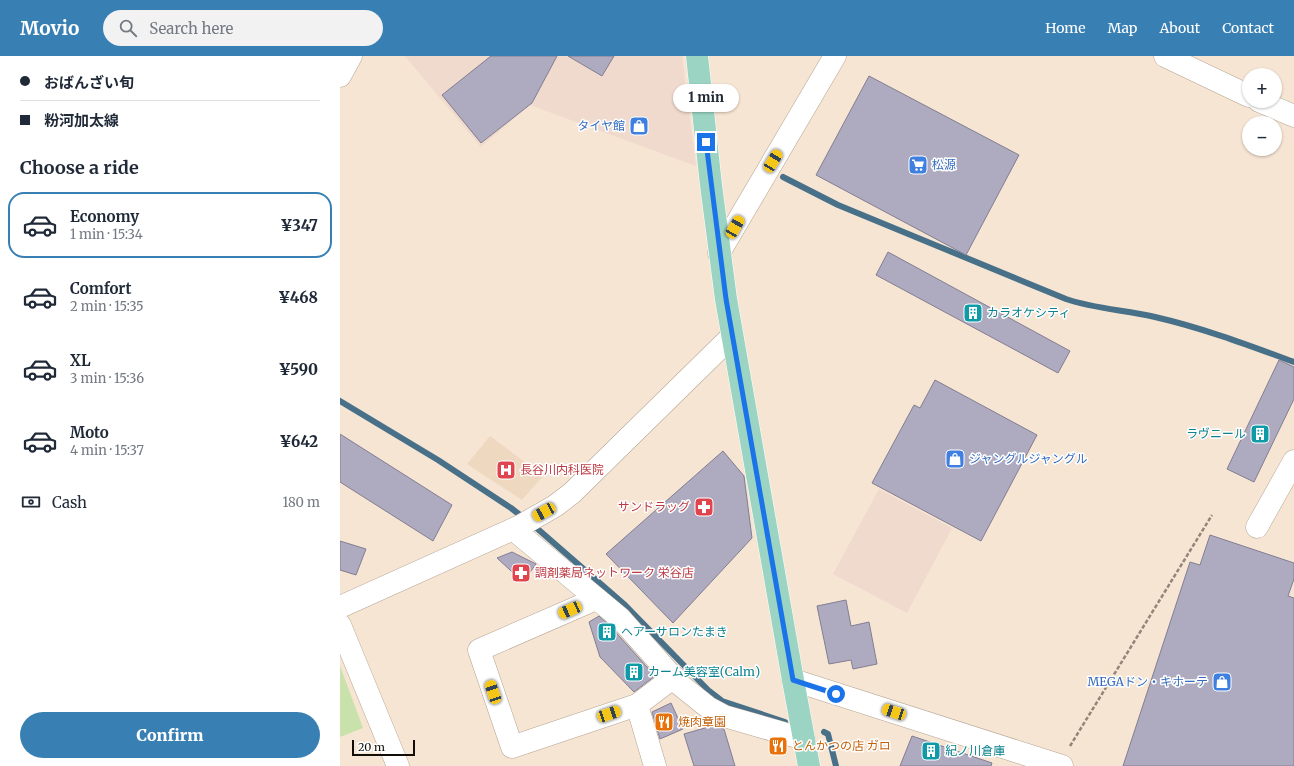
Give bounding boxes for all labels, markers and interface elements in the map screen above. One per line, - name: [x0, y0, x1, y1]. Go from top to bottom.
- search box: [103, 10, 383, 46]
- text: Movio: [20, 16, 79, 40]
- icon: search: [117, 17, 139, 39]
- text: Search here: [149, 19, 233, 38]
- text: Home: [1045, 19, 1086, 37]
- text: Map: [1108, 19, 1137, 37]
- text: About: [1159, 19, 1200, 37]
- text: Contact: [1222, 19, 1274, 37]
- map controls: [1242, 68, 1282, 156]
- button: +: [1242, 68, 1282, 108]
- text: おばんざい旬: [44, 73, 134, 92]
- callout: 1 min: [673, 84, 739, 112]
- text: 1 min: [688, 89, 724, 106]
- text: 粉河加太線: [44, 111, 119, 130]
- shop icon: タイヤ館: [628, 115, 650, 137]
- button: −: [1242, 116, 1282, 156]
- place label: タイヤ館: [577, 118, 625, 133]
- route end: [697, 133, 715, 151]
- car: [762, 148, 784, 174]
- supermarket icon: 松源: [907, 154, 929, 176]
- text: Choose a ride: [20, 156, 139, 179]
- place label: 松源: [932, 157, 956, 172]
- icon: car: [22, 207, 58, 243]
- text: Economy: [70, 207, 139, 226]
- car: [724, 214, 746, 240]
- text: ¥347: [281, 216, 318, 235]
- text: 1 min · 15:34: [70, 226, 143, 243]
- icon: car: [22, 279, 58, 315]
- text: Comfort: [70, 279, 131, 298]
- text: ¥468: [278, 288, 318, 307]
- text: 2 min · 15:35: [70, 298, 144, 315]
- building icon: カラオケシティ: [962, 302, 984, 324]
- place label: カラオケシティ: [987, 305, 1070, 320]
- icon: car: [22, 351, 58, 387]
- text: XL: [70, 351, 91, 370]
- text: ¥590: [279, 360, 318, 379]
- text: 3 min · 15:36: [70, 370, 144, 387]
- icon: car: [22, 423, 58, 459]
- text: Moto: [70, 423, 109, 442]
- building icon: ラヴニール: [1249, 423, 1271, 445]
- place label: ラヴニール: [1186, 426, 1246, 441]
- text: ¥642: [279, 432, 318, 451]
- text: 4 min · 15:37: [70, 442, 144, 459]
- shop icon: ジャングルジャングル: [944, 448, 966, 470]
- place label: ジャングルジャングル: [969, 451, 1088, 466]
- hospital icon: 長谷川内科医院: [495, 459, 517, 481]
- place label: 長谷川内科医院: [520, 462, 604, 477]
- icon: cash: [20, 491, 42, 513]
- text: Cash: [52, 493, 87, 512]
- text: 180 m: [282, 494, 320, 511]
- pharmacy icon: サンドラッグ: [693, 496, 715, 518]
- place label: サンドラッグ: [618, 499, 690, 514]
- car: [531, 501, 557, 523]
- pharmacy icon: 調剤薬局ネットワーク 栄谷店: [510, 562, 532, 584]
- place label: 調剤薬局ネットワーク 栄谷店: [535, 565, 694, 580]
- car: [557, 600, 583, 620]
- building icon: ヘアーサロンたまき: [596, 621, 618, 643]
- place label: ヘアーサロンたまき: [621, 624, 728, 639]
- building icon: カーム美容室(Calm): [623, 661, 645, 683]
- place label: カーム美容室(Calm): [648, 664, 760, 679]
- shop icon: MEGAドン・キホーテ: [1211, 671, 1233, 693]
- place label: MEGAドン・キホーテ: [1087, 674, 1208, 689]
- car: [483, 679, 503, 705]
- route start: [827, 685, 845, 703]
- car: [881, 703, 907, 721]
- car: [596, 704, 622, 724]
- restaurant icon: 焼肉章園: [653, 711, 675, 733]
- button: Confirm: [20, 712, 320, 758]
- place label: 焼肉章園: [678, 714, 726, 729]
- restaurant icon: とんかつの店 ガロ: [767, 735, 789, 757]
- scale bar: [352, 738, 415, 757]
- place label: とんかつの店 ガロ: [792, 738, 891, 753]
- text: 20 m: [358, 740, 385, 754]
- building icon: 紀ノ川倉庫: [920, 740, 942, 762]
- place label: 紀ノ川倉庫: [945, 743, 1005, 758]

